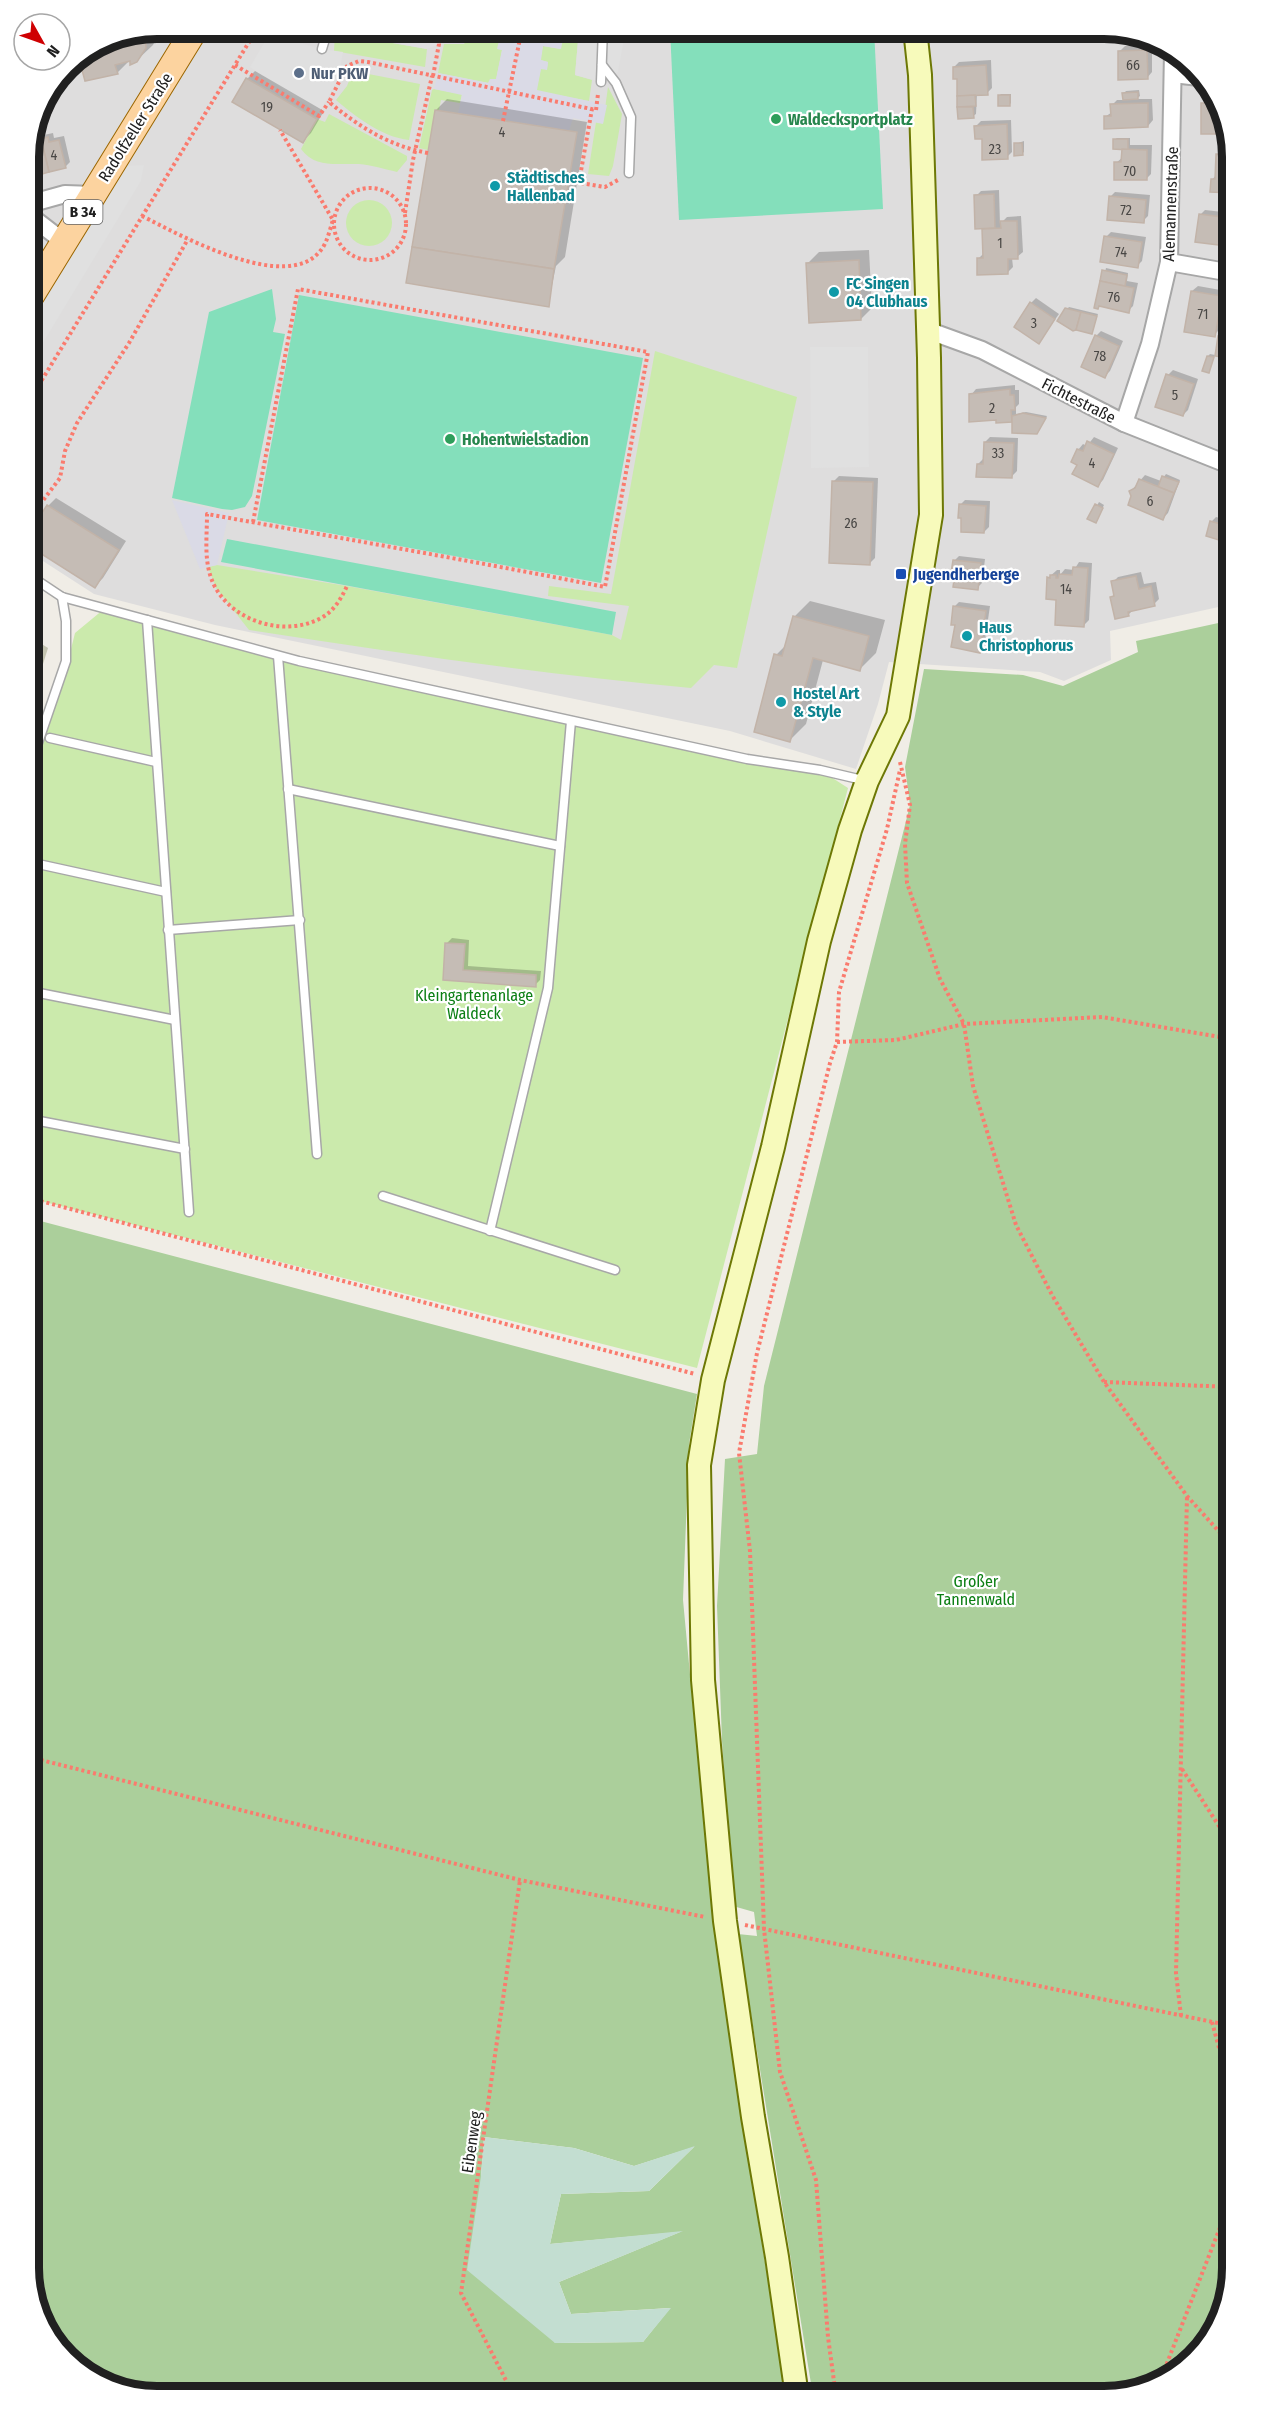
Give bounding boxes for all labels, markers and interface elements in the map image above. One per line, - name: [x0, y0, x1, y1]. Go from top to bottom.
- north arrow: [12, 12, 72, 72]
- text: N: [43, 42, 63, 61]
- house number: 66: [1126, 57, 1140, 74]
- place label: Nur PKW: [311, 64, 369, 83]
- marker: Nur PKW: [292, 66, 306, 80]
- street label: Radolfzeller Straße: [94, 69, 177, 185]
- house number: 19: [261, 99, 273, 116]
- place label: Waldecksportplatz: [788, 110, 913, 129]
- marker: Waldecksportplatz: [769, 112, 783, 126]
- house number: 4: [499, 124, 506, 141]
- house number: 23: [989, 141, 1001, 158]
- street label: Alemannenstraße: [1159, 146, 1182, 262]
- house number: 4: [51, 147, 58, 164]
- house number: 70: [1124, 163, 1136, 180]
- place label: Städtisches Hallenbad: [507, 168, 585, 205]
- marker: Städtisches Hallenbad: [488, 179, 502, 193]
- road number: B 34: [64, 200, 103, 224]
- house number: 72: [1120, 202, 1132, 219]
- house number: 1: [997, 235, 1003, 252]
- house number: 74: [1115, 244, 1127, 261]
- place label: FC Singen 04 Clubhaus: [846, 274, 928, 311]
- marker: FC Singen 04 Clubhaus: [827, 285, 841, 299]
- house number: 76: [1108, 289, 1120, 306]
- house number: 71: [1198, 306, 1208, 323]
- house number: 3: [1031, 315, 1037, 332]
- house number: 78: [1094, 348, 1106, 365]
- street label: Fichtestraße: [1039, 374, 1119, 427]
- house number: 5: [1172, 387, 1178, 404]
- house number: 2: [989, 400, 995, 417]
- place label: Hohentwielstadion: [462, 430, 589, 449]
- marker: Hohentwielstadion: [443, 432, 457, 446]
- house number: 33: [992, 445, 1004, 462]
- house number: 4: [1089, 455, 1096, 472]
- house number: 6: [1147, 493, 1154, 510]
- house number: 26: [844, 515, 858, 532]
- place label: Jugendherberge: [912, 565, 1019, 584]
- marker: Jugendherberge: [894, 567, 908, 581]
- house number: 14: [1060, 581, 1072, 598]
- place label: Haus Christophorus: [979, 618, 1073, 655]
- marker: Haus Christophorus: [960, 629, 974, 643]
- place label: Hostel Art & Style: [793, 684, 860, 721]
- marker: Hostel Art & Style: [774, 695, 788, 709]
- park label: Kleingartenanlage Waldeck: [415, 986, 533, 1023]
- park label: Großer Tannenwald: [937, 1572, 1015, 1609]
- street label: Eibenweg: [458, 2109, 485, 2174]

